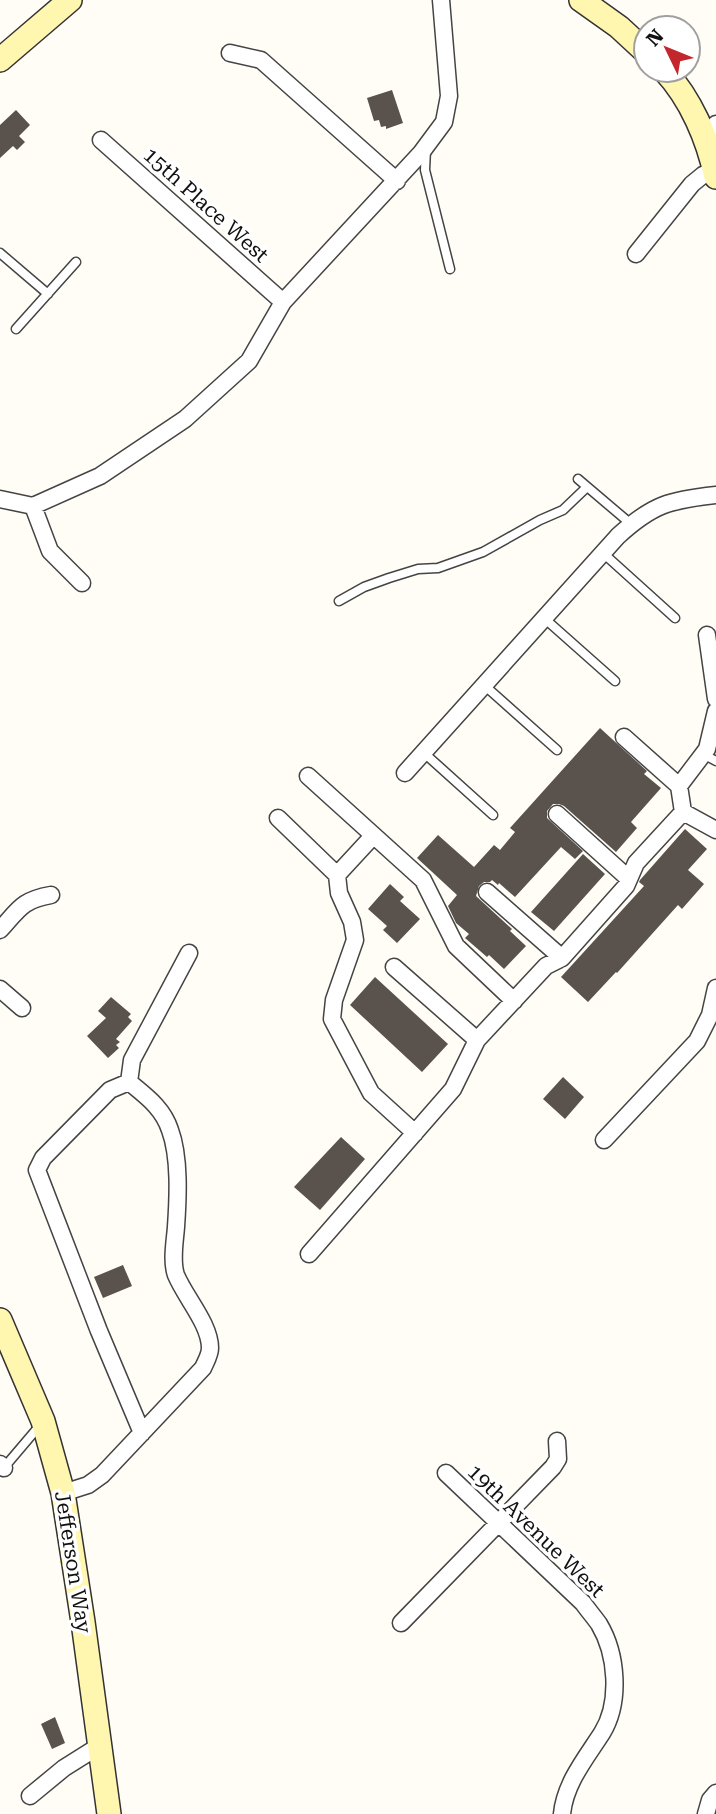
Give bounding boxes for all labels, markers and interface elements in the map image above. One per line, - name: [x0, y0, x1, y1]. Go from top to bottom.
- north arrow: [632, 14, 702, 84]
- text: N: [642, 24, 669, 51]
- street label: 15th Place West: [139, 143, 273, 267]
- street label: 19th Avenue West: [463, 1460, 609, 1602]
- street label: Jefferson Way: [50, 1489, 96, 1635]

